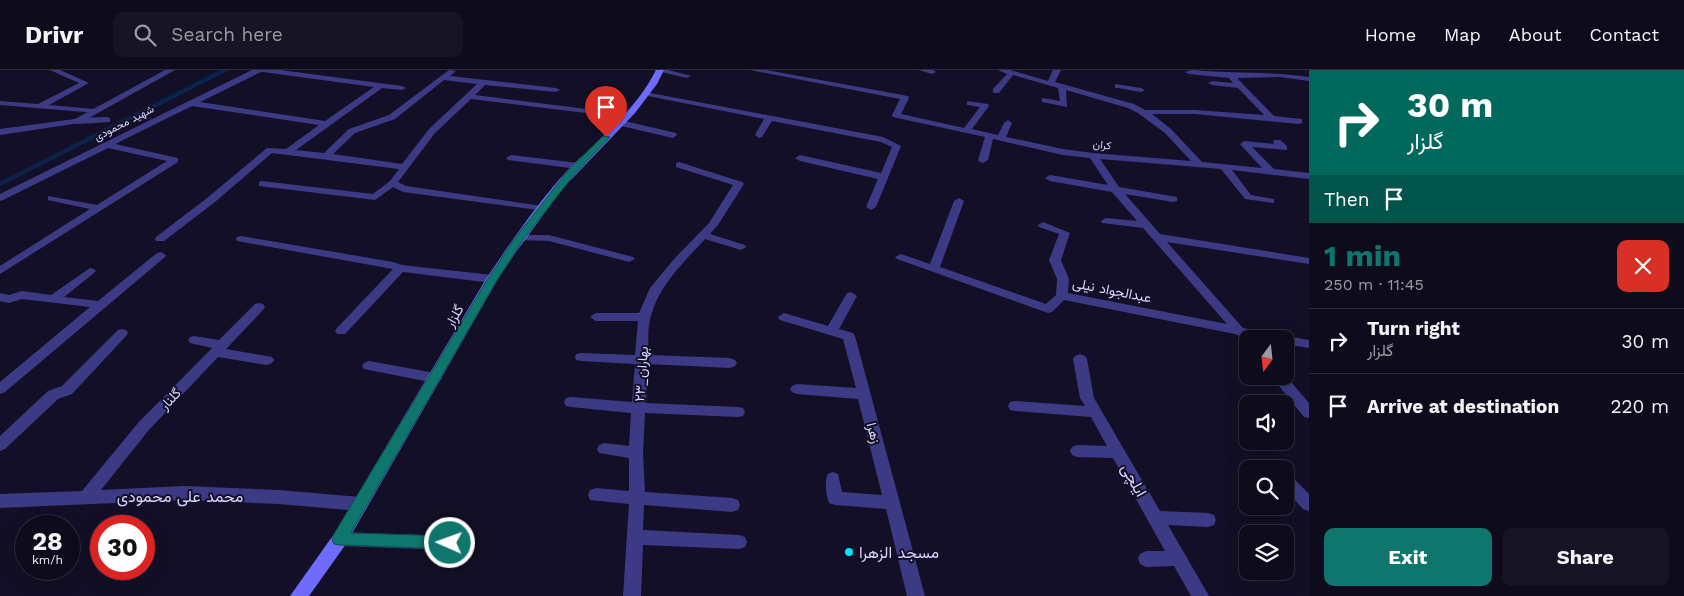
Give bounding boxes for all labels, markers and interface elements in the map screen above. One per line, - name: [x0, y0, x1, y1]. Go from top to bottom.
- search box: [113, 12, 463, 57]
- text: Drivr: [25, 21, 83, 49]
- icon: search: [131, 21, 159, 49]
- text: Search here: [171, 23, 283, 46]
- text: Home: [1365, 24, 1416, 45]
- text: Map: [1444, 24, 1481, 45]
- text: About: [1509, 24, 1561, 45]
- text: Contact: [1589, 24, 1659, 45]
- text: 30 m: [1407, 84, 1493, 126]
- pin: [585, 86, 627, 137]
- icon: right: [1324, 90, 1389, 155]
- icon: arrive: [592, 93, 620, 121]
- street label: شهید محمودی: [92, 102, 156, 144]
- text: گلزار: [1407, 129, 1443, 154]
- street label: کران: [1092, 138, 1112, 152]
- icon: arrive: [1380, 185, 1408, 213]
- text: Then: [1324, 188, 1370, 211]
- text: 1 min: [1324, 238, 1401, 273]
- button: close: [1617, 240, 1669, 292]
- street label: عبدالجواد نیلی: [1071, 275, 1153, 306]
- text: 250 m · 11:45: [1324, 275, 1424, 294]
- street label: گلزار: [441, 302, 468, 331]
- text: Turn right: [1367, 317, 1460, 340]
- icon: right: [1324, 327, 1352, 355]
- north arrow: [1239, 330, 1294, 385]
- map controls: [1239, 330, 1294, 580]
- text: 30 m: [1622, 330, 1669, 353]
- text: گلزار: [1367, 341, 1393, 360]
- street label: ۲۳_بهاران: [631, 346, 652, 402]
- street label: گلنار: [155, 385, 185, 415]
- icon: arrive: [1324, 392, 1352, 420]
- button: sound: [1239, 395, 1294, 450]
- text: Arrive at destination: [1367, 395, 1559, 418]
- text: 220 m: [1610, 395, 1669, 418]
- street label: زهرا: [863, 421, 884, 446]
- street label: ایلچی: [1115, 460, 1151, 501]
- button: search: [1239, 460, 1294, 515]
- street label: محمد علی محمودی: [117, 487, 243, 507]
- speed limit sign: 30: [90, 515, 155, 580]
- position arrow: [423, 516, 475, 568]
- button: layers: [1239, 525, 1294, 580]
- text: 28: [32, 527, 63, 556]
- button: Exit: [1324, 528, 1492, 586]
- button: Share: [1502, 528, 1669, 586]
- place label: مسجد الزهرا: [859, 543, 939, 563]
- marker: مسجد الزهرا: [843, 546, 855, 558]
- text: km/h: [32, 553, 63, 567]

